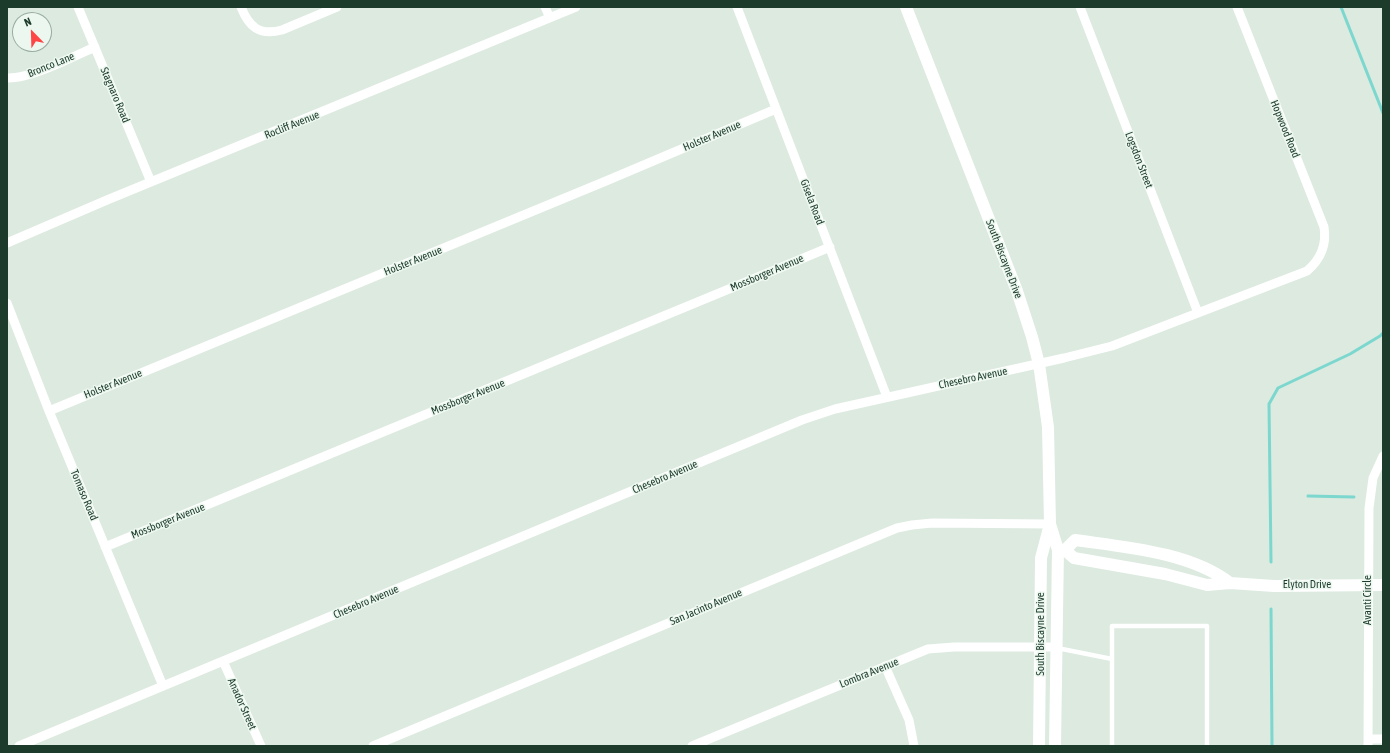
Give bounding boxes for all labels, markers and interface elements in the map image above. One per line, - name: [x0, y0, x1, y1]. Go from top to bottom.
- north arrow: [12, 12, 52, 52]
- text: N: [22, 15, 33, 29]
- street label: Bronco Lane: [26, 50, 76, 80]
- street label: Stagnaro Road: [97, 65, 133, 125]
- street label: Hopwood Road: [1267, 98, 1303, 160]
- street label: Rocliff Avenue: [263, 108, 321, 142]
- street label: Holster Avenue: [681, 118, 743, 154]
- street label: Logsdon Street: [1122, 130, 1156, 190]
- street label: Gisela Road: [797, 177, 827, 227]
- street label: South Biscayne Drive: [983, 218, 1025, 300]
- street label: Holster Avenue: [382, 243, 444, 279]
- street label: Mossborger Avenue: [728, 252, 806, 294]
- street label: Chesebro Avenue: [938, 364, 1008, 392]
- street label: Holster Avenue: [82, 366, 144, 402]
- street label: Mossborger Avenue: [429, 376, 507, 418]
- street label: Chesebro Avenue: [630, 457, 700, 497]
- street label: Tomaso Road: [67, 468, 101, 522]
- street label: Mossborger Avenue: [129, 500, 207, 542]
- street label: Avanti Circle: [1361, 575, 1375, 625]
- street label: Elyton Drive: [1283, 578, 1331, 592]
- street label: Chesebro Avenue: [331, 582, 401, 622]
- street label: San Jacinto Avenue: [668, 586, 744, 628]
- street label: South Biscayne Drive: [1034, 592, 1048, 676]
- street label: Lombra Avenue: [837, 655, 901, 691]
- street label: Anador Street: [225, 676, 259, 732]

